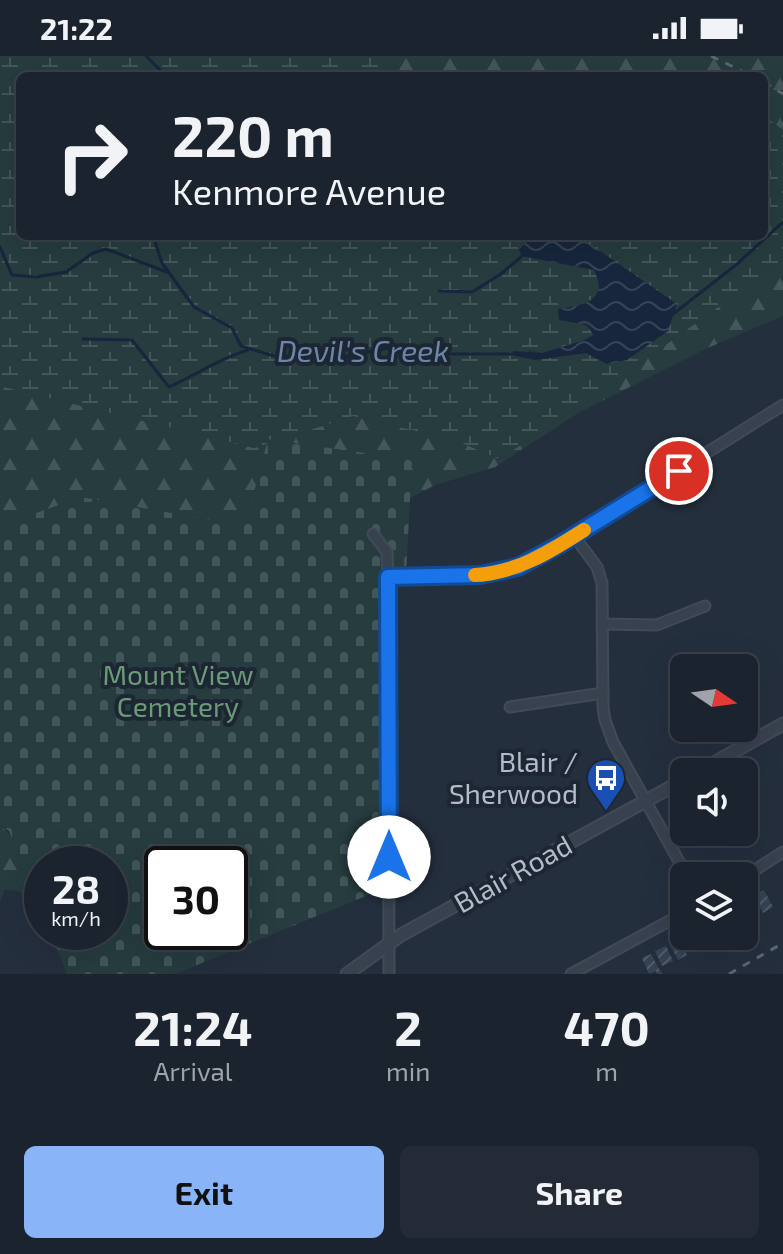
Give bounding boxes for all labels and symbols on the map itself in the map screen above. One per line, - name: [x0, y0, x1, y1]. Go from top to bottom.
- water label: Devil's Creek: [277, 332, 449, 368]
- pin: [645, 437, 713, 505]
- north arrow: [670, 654, 758, 742]
- park label: Mount View Cemetery: [102, 657, 254, 723]
- place label: Blair / Sherwood: [449, 744, 578, 810]
- bus stop icon: Blair / Sherwood: [585, 757, 627, 812]
- position arrow: [347, 815, 431, 899]
- street label: Blair Road: [448, 827, 577, 919]
- speed limit sign: 30: [144, 846, 248, 950]

